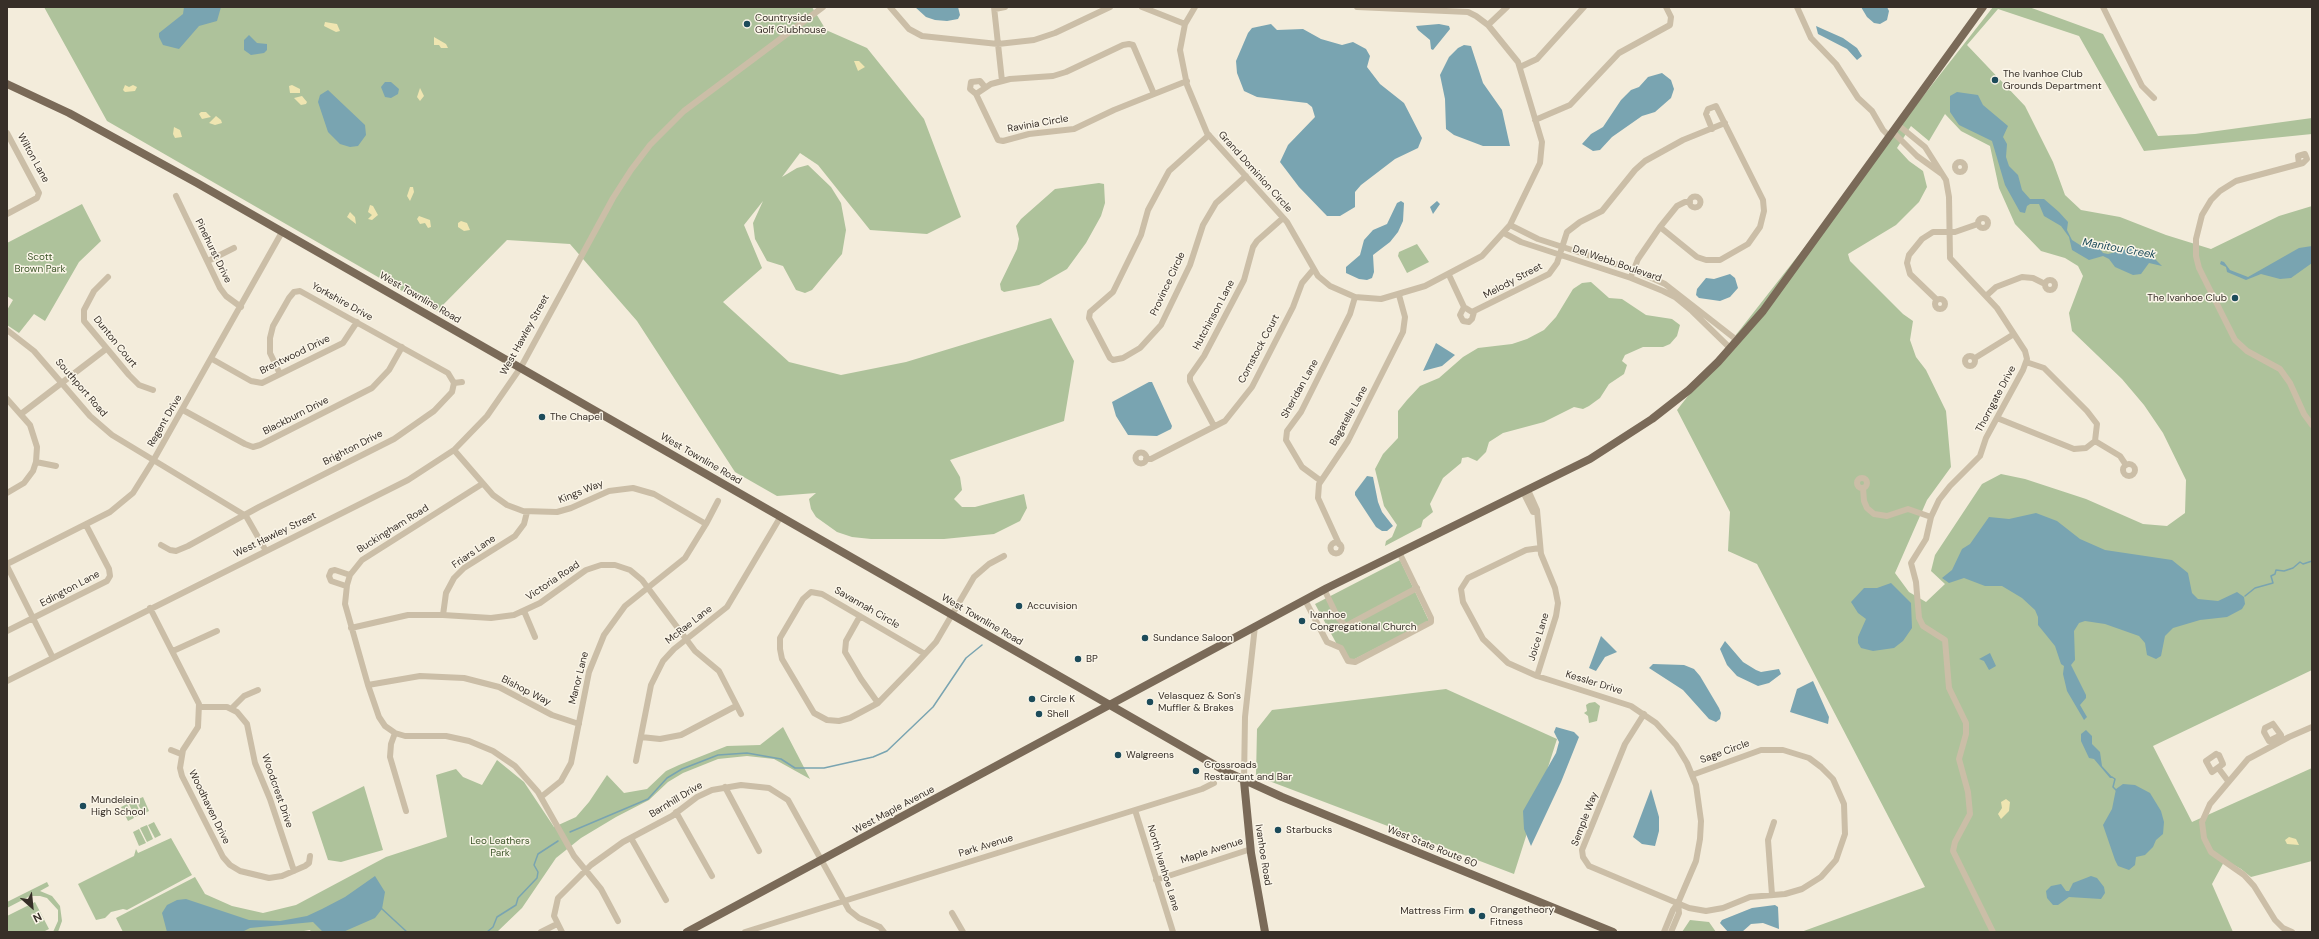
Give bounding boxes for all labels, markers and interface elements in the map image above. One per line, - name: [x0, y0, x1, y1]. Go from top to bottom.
- place label: Countryside Golf Clubhouse: [755, 12, 826, 36]
- marker: Countryside Golf Clubhouse: [742, 19, 752, 29]
- place label: The Ivanhoe Club Grounds Department: [2003, 68, 2102, 92]
- marker: The Ivanhoe Club Grounds Department: [1990, 75, 2000, 85]
- street label: Ravinia Circle: [1007, 113, 1069, 135]
- street label: Grand Dominion Circle: [1216, 129, 1294, 215]
- street label: Wilton Lane: [15, 131, 51, 185]
- street label: Pinehurst Drive: [192, 217, 234, 285]
- water label: Manitou Creek: [2081, 236, 2157, 262]
- street label: Del Webb Boulevard: [1571, 243, 1663, 285]
- street label: Province Circle: [1148, 250, 1188, 318]
- park label: Scott Brown Park: [14, 251, 66, 274]
- street label: Melody Street: [1481, 260, 1545, 302]
- street label: West Townline Road: [377, 270, 463, 326]
- street label: Hutchinson Lane: [1191, 278, 1237, 352]
- street label: Yorkshire Drive: [309, 280, 375, 324]
- place label: The Ivanhoe Club: [2147, 292, 2227, 304]
- street label: West Hawley Street: [498, 293, 552, 377]
- marker: The Ivanhoe Club: [2230, 293, 2240, 303]
- street label: Comstock Court: [1236, 312, 1282, 386]
- street label: Dunton Court: [91, 314, 139, 370]
- street label: Brentwood Drive: [258, 333, 332, 377]
- street label: Southport Road: [53, 357, 109, 419]
- street label: Sheridan Lane: [1279, 357, 1321, 421]
- street label: Thorngate Drive: [1973, 364, 2019, 434]
- street label: Bagatelle Lane: [1328, 384, 1370, 448]
- street label: Regent Drive: [145, 393, 185, 449]
- street label: Blackburn Drive: [261, 394, 331, 438]
- place label: The Chapel: [550, 411, 602, 423]
- marker: The Chapel: [537, 412, 547, 422]
- street label: Brighton Drive: [321, 428, 385, 468]
- street label: West Townline Road: [658, 431, 744, 487]
- street label: Kings Way: [557, 478, 605, 506]
- street label: Buckingham Road: [355, 502, 431, 556]
- street label: West Hawley Street: [232, 510, 318, 560]
- street label: Friars Lane: [450, 533, 498, 571]
- street label: Victoria Road: [524, 559, 582, 603]
- street label: Edington Lane: [38, 568, 102, 610]
- street label: Savannah Circle: [832, 584, 902, 632]
- street label: West Townline Road: [939, 592, 1025, 648]
- place label: Accuvision: [1027, 600, 1077, 612]
- marker: Accuvision: [1014, 601, 1024, 611]
- street label: McRae Lane: [663, 603, 715, 647]
- place label: Ivanhoe Congregational Church: [1310, 609, 1416, 632]
- street label: Joice Lane: [1526, 612, 1552, 662]
- marker: Ivanhoe Congregational Church: [1297, 616, 1307, 626]
- place label: Sundance Saloon: [1153, 632, 1233, 644]
- marker: Sundance Saloon: [1140, 633, 1150, 643]
- street label: Manor Lane: [567, 650, 591, 706]
- place label: BP: [1086, 653, 1098, 665]
- marker: BP: [1073, 654, 1083, 664]
- street label: Kessler Drive: [1564, 669, 1624, 697]
- street label: Bishop Way: [499, 673, 553, 709]
- place label: Velasquez & Son's Muffler & Brakes: [1158, 690, 1241, 714]
- place label: Circle K: [1040, 693, 1075, 705]
- marker: Circle K: [1027, 694, 1037, 704]
- marker: Velasquez & Son's Muffler & Brakes: [1145, 697, 1155, 707]
- place label: Shell: [1047, 708, 1069, 720]
- marker: Shell: [1034, 709, 1044, 719]
- street label: Sage Circle: [1699, 738, 1751, 766]
- place label: Walgreens: [1126, 749, 1174, 761]
- marker: Walgreens: [1113, 750, 1123, 760]
- street label: Woodcrest Drive: [259, 753, 295, 829]
- place label: Crossroads Restaurant and Bar: [1204, 759, 1292, 782]
- marker: Crossroads Restaurant and Bar: [1191, 766, 1201, 776]
- street label: Woodhaven Drive: [186, 768, 232, 846]
- street label: Barnhill Drive: [647, 779, 705, 821]
- street label: West Maple Avenue: [851, 783, 937, 837]
- street label: Semple Way: [1569, 790, 1601, 848]
- place label: Mundelein High School: [91, 794, 146, 818]
- marker: Mundelein High School: [78, 801, 88, 811]
- street label: North Ivanhoe Lane: [1144, 823, 1182, 913]
- street label: West State Route 60: [1385, 823, 1479, 871]
- street label: Ivanhoe Road: [1252, 824, 1274, 886]
- place label: Starbucks: [1286, 824, 1332, 836]
- marker: Starbucks: [1273, 825, 1283, 835]
- street label: Park Avenue: [957, 832, 1015, 860]
- park label: Leo Leathers Park: [470, 835, 530, 858]
- street label: Maple Avenue: [1179, 835, 1245, 867]
- north arrow: [12, 887, 52, 927]
- place label: Orangetheory Fitness: [1490, 904, 1554, 928]
- place label: Mattress Firm: [1400, 905, 1464, 917]
- marker: Mattress Firm: [1467, 906, 1477, 916]
- text: N: [31, 910, 44, 926]
- marker: Orangetheory Fitness: [1477, 911, 1487, 921]

